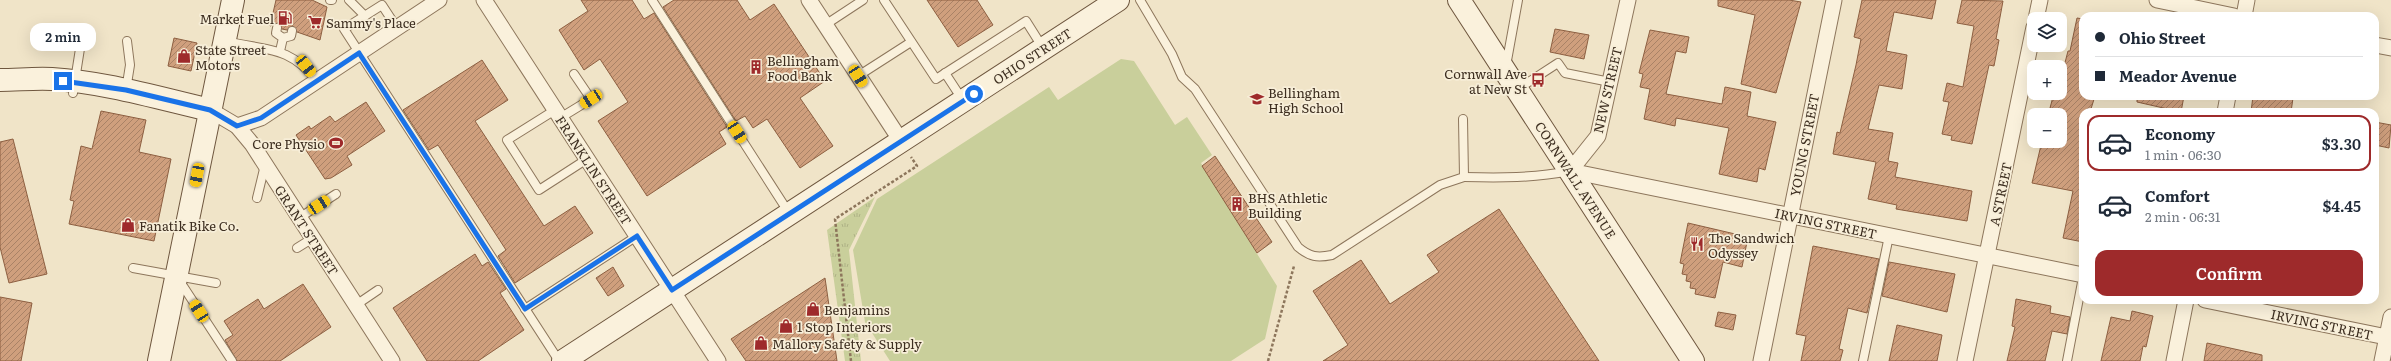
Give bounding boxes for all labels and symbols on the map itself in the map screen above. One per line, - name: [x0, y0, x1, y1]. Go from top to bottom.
- place label: Market Fuel: [199, 9, 275, 28]
- fuel station icon: Market Fuel: [277, 10, 293, 26]
- place label: Sammy's Place: [326, 13, 416, 32]
- supermarket icon: Sammy's Place: [307, 14, 323, 30]
- callout: 2 min: [30, 23, 96, 51]
- street label: OHIO STREET: [989, 23, 1076, 89]
- place label: State Street Motors: [195, 40, 267, 74]
- street label: NEW STREET: [1588, 44, 1626, 135]
- shop icon: State Street Motors: [176, 48, 192, 64]
- place label: Bellingham Food Bank: [767, 51, 839, 85]
- car: [294, 53, 318, 79]
- building icon: Bellingham Food Bank: [748, 59, 764, 75]
- car: [846, 63, 870, 89]
- place label: Cornwall Ave at New St: [1444, 64, 1528, 98]
- route end: [54, 72, 72, 90]
- bus stop icon: Cornwall Ave at New St: [1530, 72, 1546, 88]
- place label: Bellingham High School: [1268, 83, 1344, 117]
- route start: [965, 85, 983, 103]
- car: [578, 87, 604, 111]
- school or university icon: Bellingham High School: [1249, 91, 1265, 107]
- street label: YOUNG STREET: [1785, 92, 1823, 198]
- street label: FRANKLIN STREET: [551, 112, 637, 229]
- street label: CORNWALL AVENUE: [1531, 118, 1621, 242]
- car: [725, 119, 749, 145]
- place label: Core Physio: [252, 134, 325, 153]
- sports icon: Core Physio: [328, 135, 344, 151]
- street label: A STREET: [1984, 160, 2016, 228]
- car: [189, 162, 205, 188]
- street label: GRANT STREET: [271, 181, 344, 279]
- place label: BHS Athletic Building: [1248, 188, 1328, 222]
- car: [306, 193, 332, 217]
- building icon: BHS Athletic Building: [1229, 196, 1245, 212]
- street label: IRVING STREET: [1773, 203, 1879, 243]
- place label: Fanatik Bike Co.: [139, 216, 240, 235]
- shop icon: Fanatik Bike Co.: [120, 217, 136, 233]
- place label: The Sandwich Odyssey: [1708, 228, 1795, 262]
- restaurant icon: The Sandwich Odyssey: [1689, 236, 1705, 252]
- car: [187, 298, 211, 324]
- place label: Benjamins: [824, 300, 890, 319]
- shop icon: Benjamins: [805, 301, 821, 317]
- street label: IRVING STREET: [2269, 304, 2375, 344]
- place label: 1 Stop Interiors: [797, 317, 891, 336]
- shop icon: 1 Stop Interiors: [778, 318, 794, 334]
- place label: Mallory Safety & Supply: [772, 334, 922, 353]
- shop icon: Mallory Safety & Supply: [753, 335, 769, 351]

